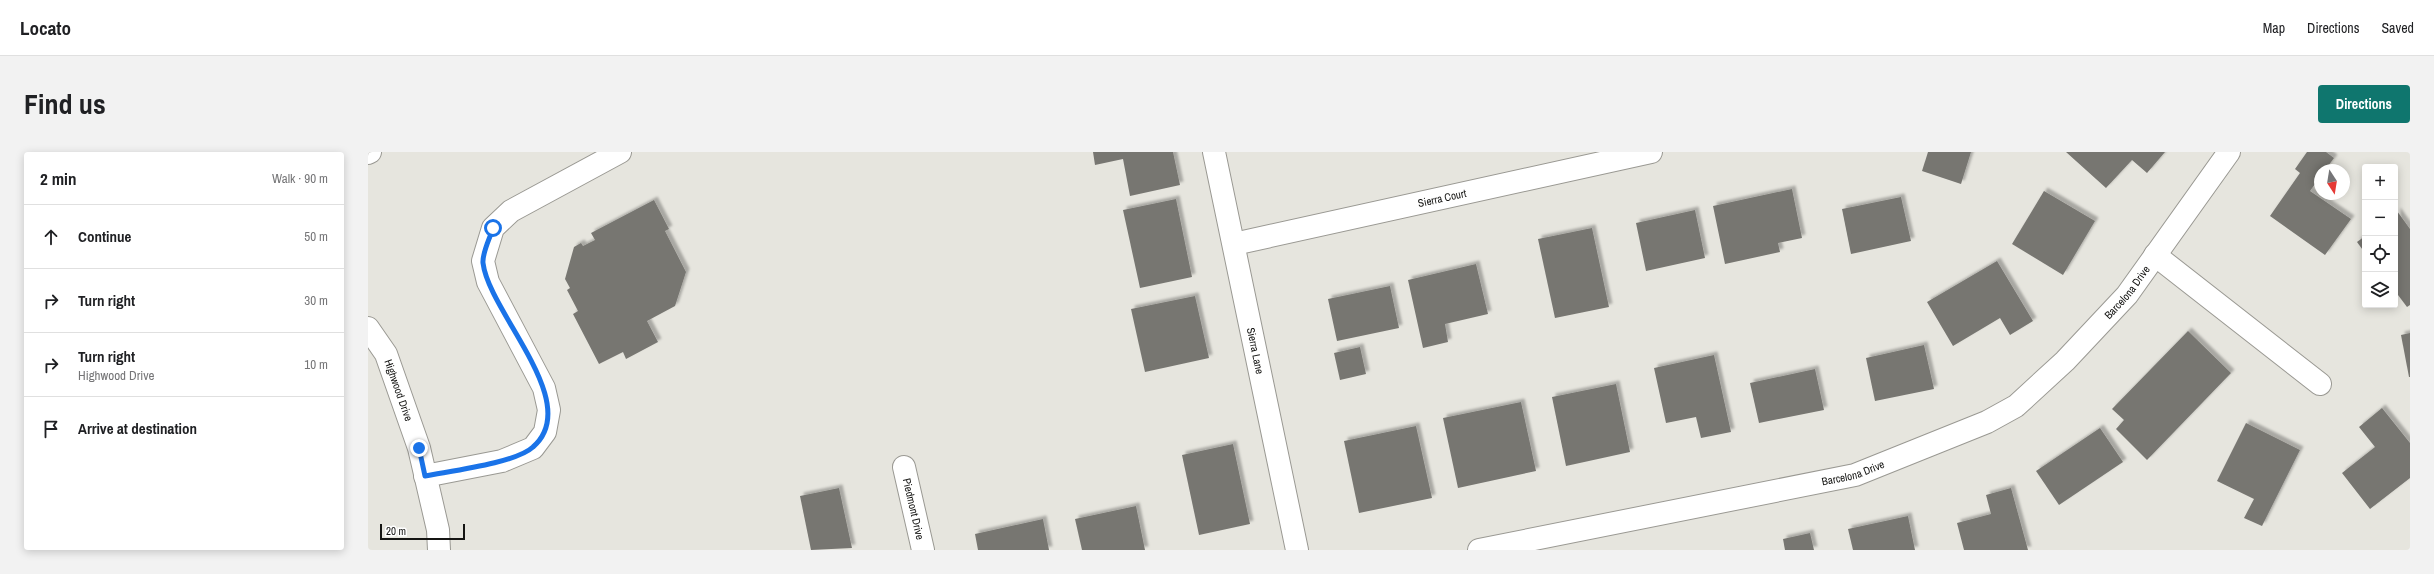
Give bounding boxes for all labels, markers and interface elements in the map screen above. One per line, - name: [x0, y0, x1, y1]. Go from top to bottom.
- text: Locato: [20, 15, 71, 41]
- text: Map: [2263, 19, 2285, 37]
- text: Directions: [2307, 19, 2359, 37]
- text: Saved: [2381, 19, 2414, 37]
- text: Find us: [24, 85, 106, 123]
- button: Directions: [2318, 85, 2410, 123]
- north arrow: [2314, 164, 2350, 200]
- map controls: [2362, 164, 2398, 308]
- button: +: [2362, 164, 2398, 200]
- text: 2 min: [40, 167, 76, 190]
- text: Walk · 90 m: [272, 170, 328, 187]
- street label: Sierra Court: [1416, 186, 1468, 210]
- button: −: [2362, 200, 2398, 236]
- route start: [484, 219, 502, 237]
- icon: ahead: [40, 226, 62, 248]
- text: Continue: [78, 226, 131, 247]
- text: 50 m: [304, 228, 328, 245]
- button: locate: [2362, 236, 2398, 272]
- street label: Barcelona Drive: [2101, 263, 2153, 322]
- button: layers: [2362, 272, 2398, 308]
- icon: right: [40, 290, 62, 312]
- text: Turn right: [78, 290, 135, 311]
- text: 30 m: [304, 292, 328, 309]
- street label: Sierra Lane: [1244, 326, 1267, 375]
- text: Turn right: [78, 346, 135, 367]
- icon: right: [40, 354, 62, 376]
- text: 10 m: [304, 356, 328, 373]
- street label: Highwood Drive: [381, 357, 416, 423]
- text: Highwood Drive: [78, 367, 154, 384]
- icon: arrive: [40, 418, 62, 440]
- text: Arrive at destination: [78, 418, 197, 439]
- route end: [410, 439, 428, 457]
- street label: Barcelona Drive: [1820, 457, 1886, 488]
- street label: Piedmont Drive: [900, 477, 927, 541]
- scale bar: [380, 522, 465, 541]
- text: 20 m: [386, 524, 406, 538]

